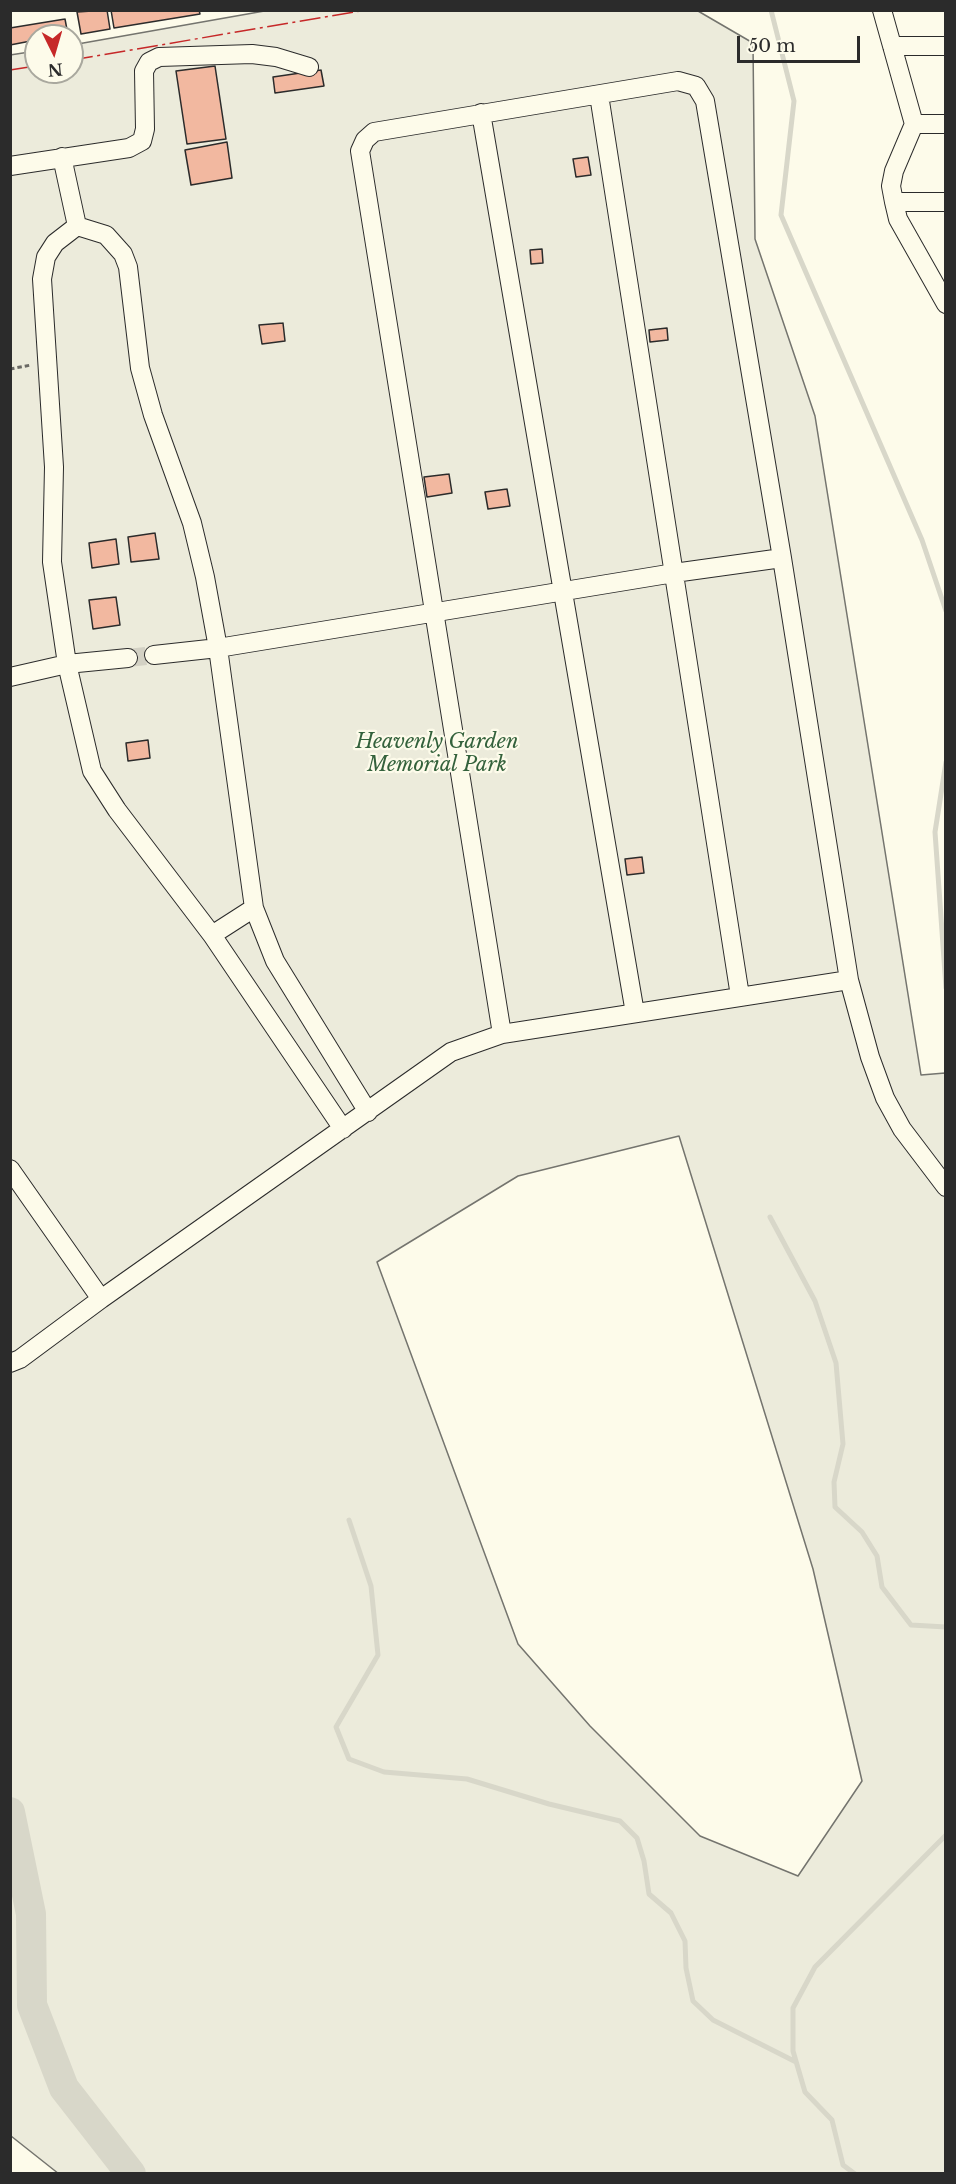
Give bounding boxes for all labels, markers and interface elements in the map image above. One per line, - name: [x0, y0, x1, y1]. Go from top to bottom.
- north arrow: [24, 24, 84, 84]
- scale bar: [740, 24, 863, 62]
- text: 50 m: [748, 35, 796, 57]
- text: N: [47, 59, 64, 81]
- park label: Heavenly Garden Memorial Park: [356, 730, 518, 777]

